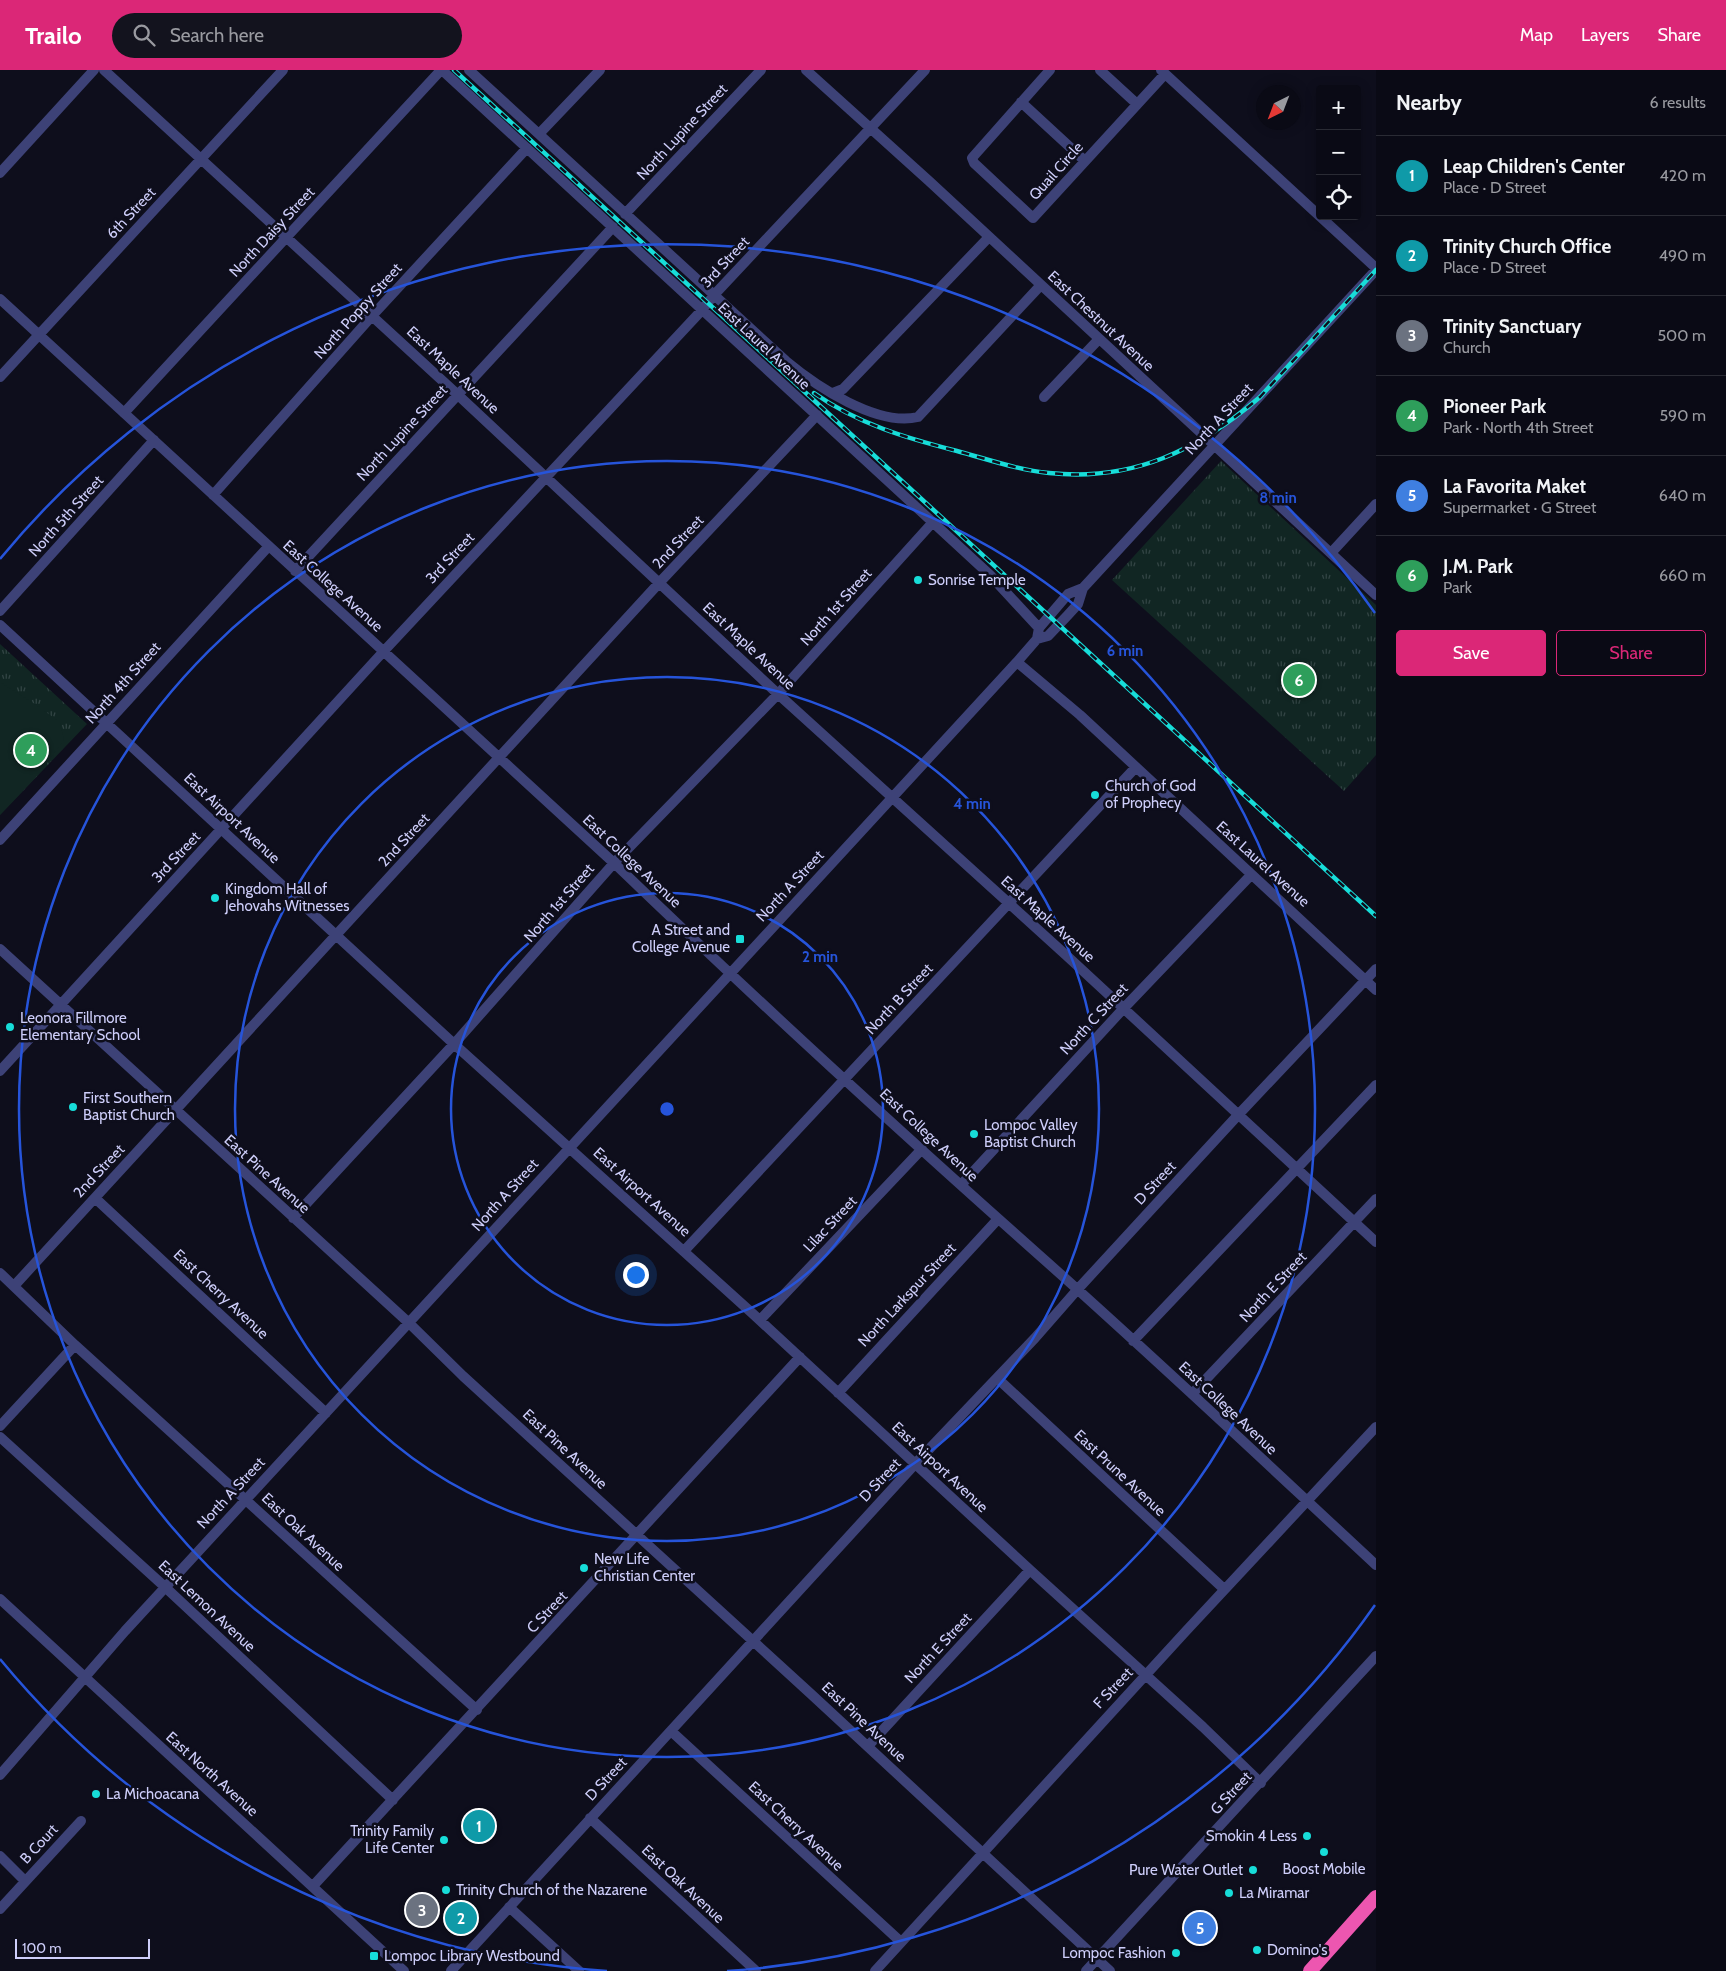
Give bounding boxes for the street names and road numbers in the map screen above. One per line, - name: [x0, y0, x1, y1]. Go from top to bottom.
- street label: North Lupine Street: [633, 80, 731, 184]
- street label: Quail Circle: [1025, 138, 1087, 204]
- street label: North Daisy Street: [226, 183, 318, 281]
- street label: 6th Street: [103, 184, 159, 242]
- street label: 3rd Street: [697, 233, 753, 291]
- street label: North Poppy Street: [310, 259, 406, 363]
- street label: East Chestnut Avenue: [1044, 267, 1158, 375]
- street label: East Laurel Avenue: [714, 299, 814, 394]
- street label: East Maple Avenue: [403, 323, 503, 418]
- street label: North A Street: [1181, 380, 1257, 458]
- street label: North Lupine Street: [353, 381, 451, 485]
- street label: North 5th Street: [25, 472, 107, 560]
- street label: 2nd Street: [649, 512, 707, 572]
- street label: 3rd Street: [422, 529, 478, 587]
- street label: East College Avenue: [279, 536, 387, 636]
- street label: North 1st Street: [797, 565, 875, 649]
- street label: East Maple Avenue: [699, 599, 799, 694]
- street label: North 4th Street: [82, 638, 164, 728]
- street label: East Airport Avenue: [180, 769, 284, 867]
- street label: 2nd Street: [375, 810, 433, 870]
- street label: East College Avenue: [579, 811, 685, 912]
- street label: East Laurel Avenue: [1213, 817, 1314, 911]
- street label: 3rd Street: [148, 828, 204, 886]
- street label: North A Street: [752, 847, 828, 925]
- street label: North 1st Street: [520, 860, 598, 946]
- street label: East Maple Avenue: [997, 872, 1099, 966]
- street label: North B Street: [861, 960, 937, 1038]
- street label: North C Street: [1056, 980, 1132, 1058]
- street label: East College Avenue: [876, 1085, 982, 1186]
- street label: East Pine Avenue: [221, 1131, 314, 1217]
- street label: 2nd Street: [70, 1141, 128, 1201]
- street label: East Airport Avenue: [590, 1144, 695, 1241]
- street label: North A Street: [468, 1155, 542, 1235]
- street label: D Street: [1130, 1158, 1180, 1208]
- street label: Lilac Street: [799, 1192, 861, 1256]
- street label: North Larkspur Street: [854, 1239, 960, 1351]
- street label: East Cherry Avenue: [170, 1245, 272, 1343]
- street label: North E Street: [1236, 1248, 1310, 1326]
- street label: East College Avenue: [1175, 1358, 1281, 1459]
- street label: East Pine Avenue: [519, 1405, 611, 1493]
- street label: East Airport Avenue: [888, 1418, 992, 1516]
- street label: East Prune Avenue: [1071, 1426, 1170, 1520]
- street label: North A Street: [193, 1454, 269, 1532]
- street label: D Street: [855, 1455, 905, 1505]
- street label: East Oak Avenue: [258, 1489, 348, 1575]
- street label: East Lemon Avenue: [155, 1556, 259, 1656]
- street label: C Street: [523, 1587, 571, 1637]
- street label: North E Street: [901, 1609, 975, 1687]
- street label: F Street: [1089, 1664, 1137, 1712]
- street label: East Pine Avenue: [818, 1678, 910, 1766]
- street label: East North Avenue: [162, 1728, 262, 1820]
- street label: D Street: [581, 1754, 631, 1804]
- street label: G Street: [1207, 1768, 1255, 1818]
- street label: East Cherry Avenue: [745, 1777, 847, 1875]
- street label: B Court: [16, 1821, 62, 1867]
- street label: East Oak Avenue: [638, 1841, 728, 1927]

